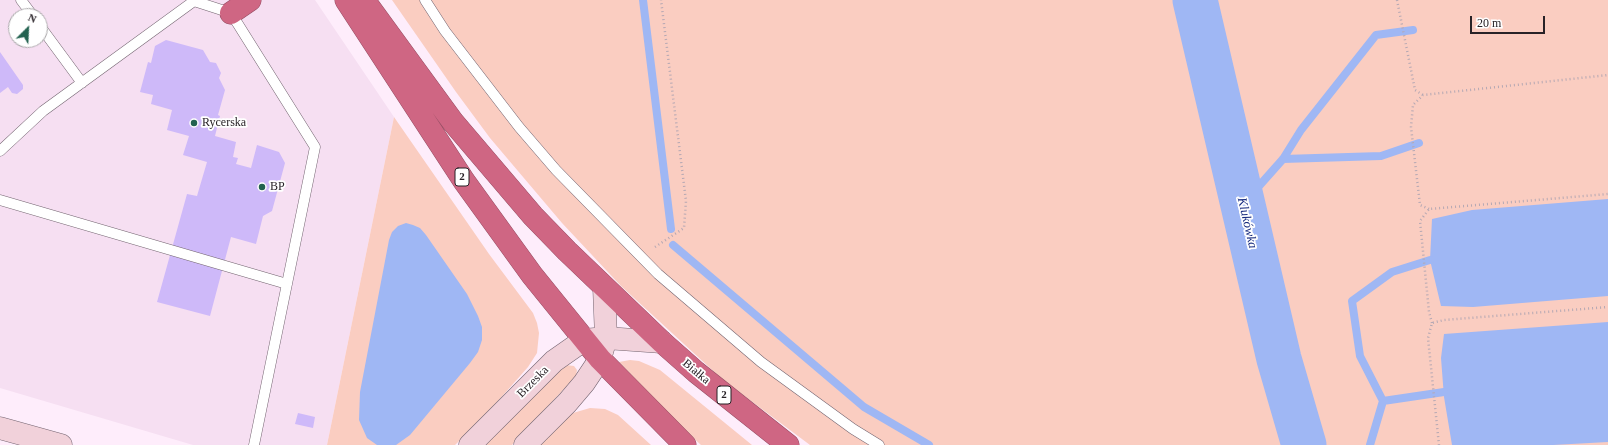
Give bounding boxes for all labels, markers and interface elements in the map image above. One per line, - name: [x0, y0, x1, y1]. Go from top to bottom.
- north arrow: [8, 8, 48, 48]
- scale bar: [1472, 8, 1547, 34]
- text: N: [26, 11, 39, 25]
- text: 20 m: [1477, 16, 1501, 30]
- place label: Rycerska: [202, 116, 246, 130]
- marker: Rycerska: [189, 118, 199, 128]
- road number: 2: [455, 168, 469, 186]
- place label: BP: [270, 180, 285, 194]
- marker: BP: [257, 182, 267, 192]
- water label: Klukówka: [1234, 196, 1260, 250]
- street label: Białka: [679, 356, 713, 388]
- street label: Brzeska: [514, 363, 552, 401]
- road number: 2: [717, 386, 731, 404]

